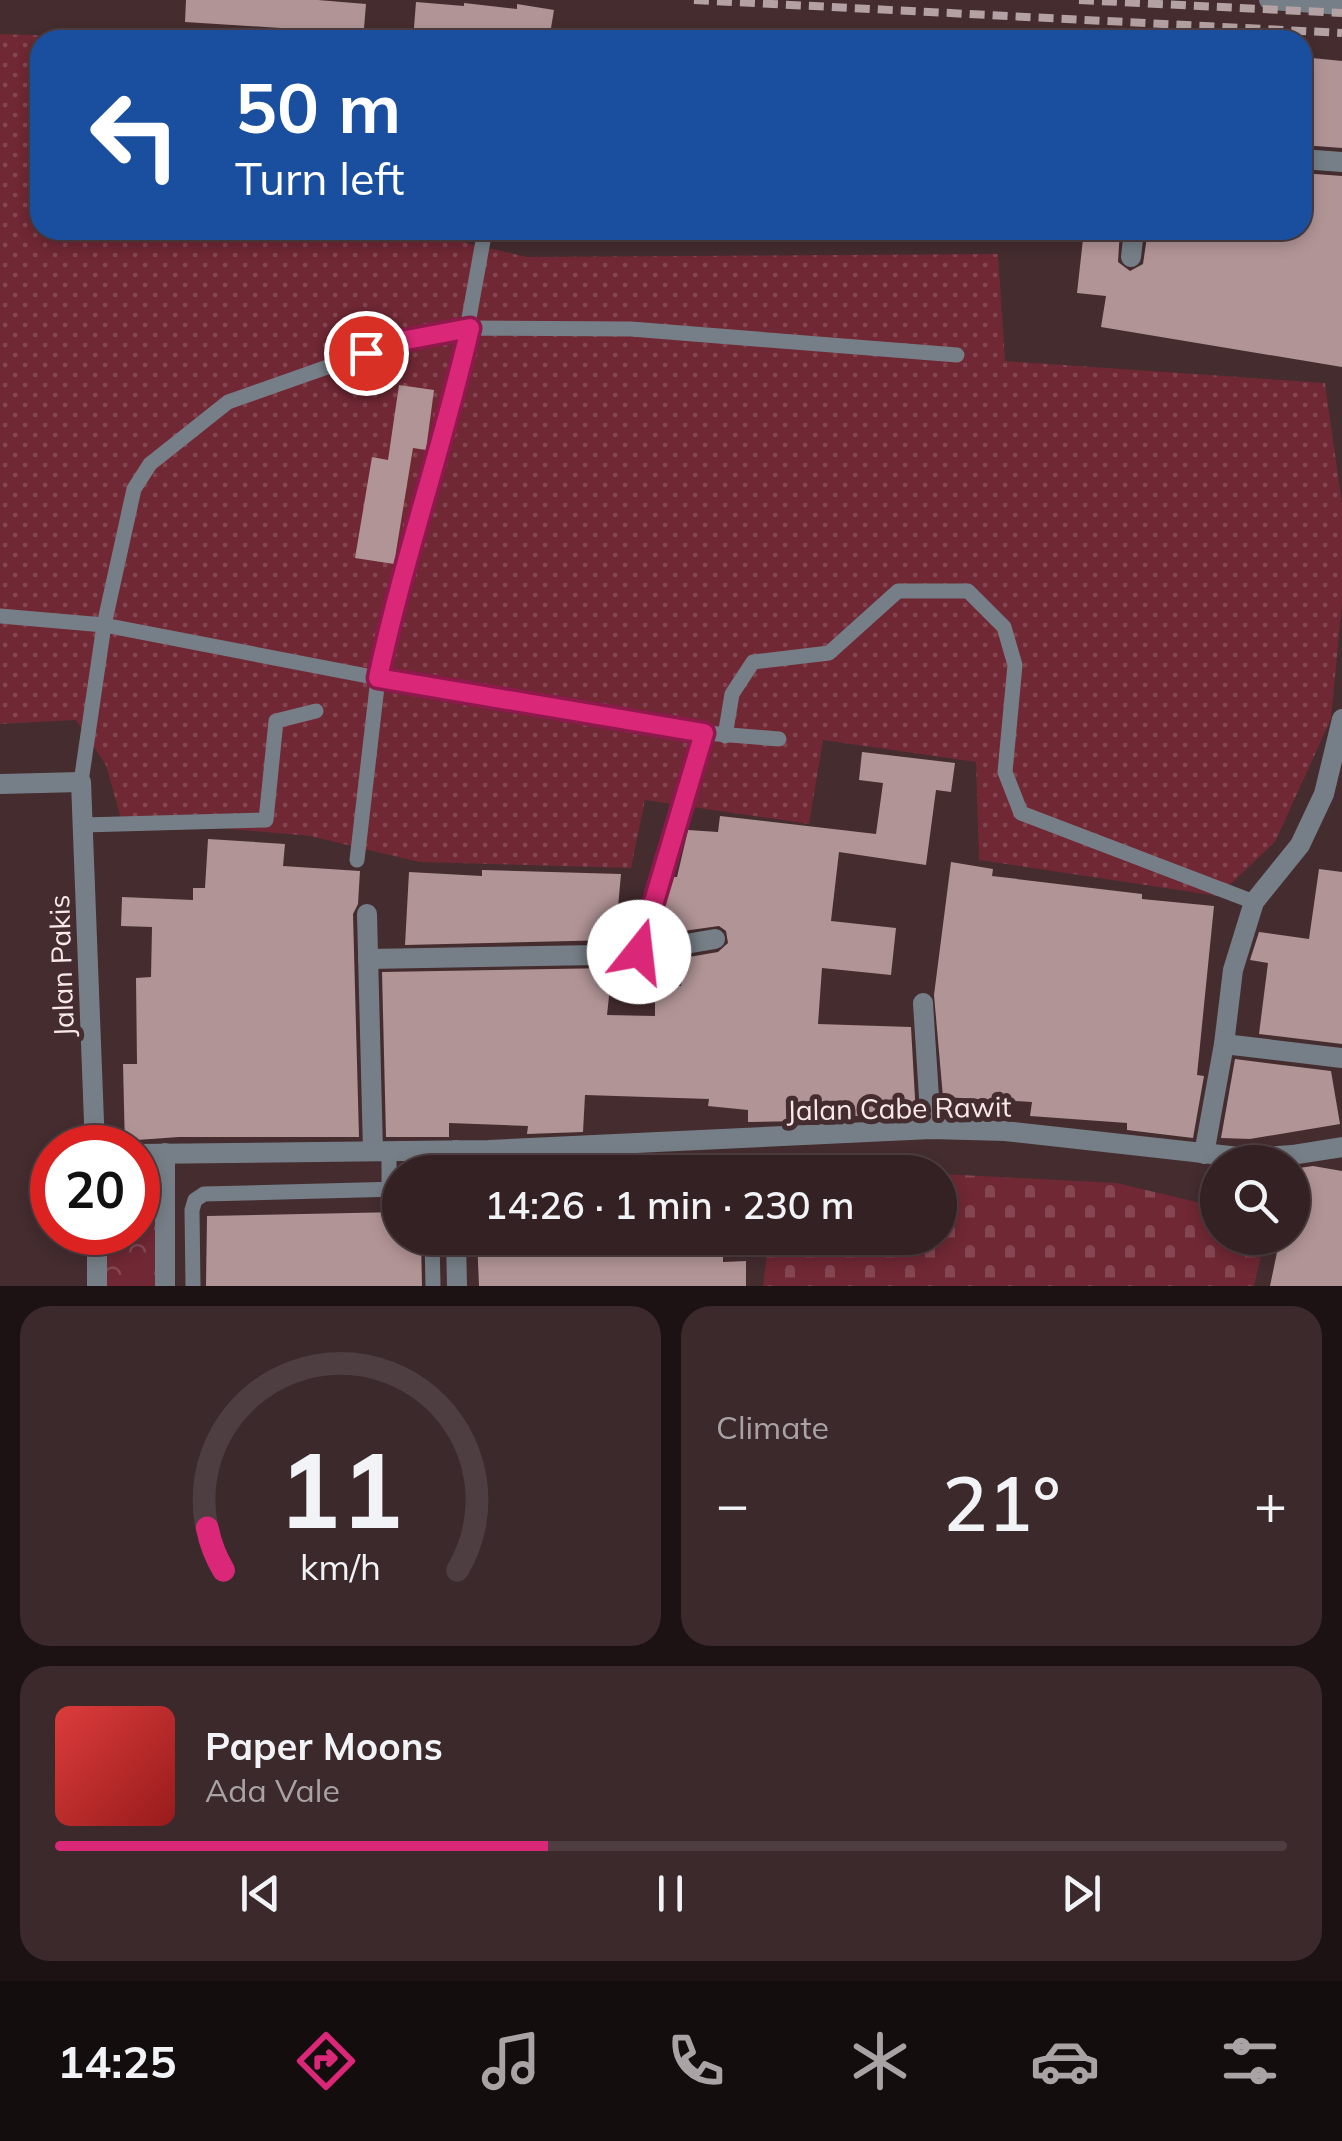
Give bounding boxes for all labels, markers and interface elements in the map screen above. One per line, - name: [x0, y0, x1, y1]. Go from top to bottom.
- text: 50 m: [235, 63, 401, 151]
- icon: left: [70, 70, 200, 200]
- text: Turn left: [235, 150, 404, 206]
- pin: [324, 311, 409, 396]
- icon: arrive: [339, 326, 394, 381]
- street label: Jalan Pakis: [41, 894, 81, 1038]
- position arrow: [587, 900, 691, 1004]
- street label: Jalan Cabe Rawit: [786, 1089, 1012, 1127]
- speed limit sign: 20: [30, 1125, 160, 1255]
- map controls: [1200, 1145, 1310, 1255]
- button: search: [1200, 1145, 1310, 1255]
- text: 14:26 · 1 min · 230 m: [484, 1181, 855, 1229]
- text: Climate: [716, 1407, 829, 1447]
- text: 11: [278, 1423, 403, 1554]
- text: 21°: [942, 1456, 1061, 1550]
- text: −: [716, 1469, 749, 1538]
- text: +: [1254, 1469, 1287, 1538]
- text: km/h: [300, 1544, 381, 1589]
- text: Paper Moons: [205, 1722, 443, 1770]
- text: Ada Vale: [205, 1770, 340, 1810]
- icon: previous: [233, 1866, 288, 1921]
- icon: pause: [643, 1866, 698, 1921]
- icon: next: [1054, 1866, 1109, 1921]
- icon: directions: [291, 2026, 361, 2096]
- icon: music: [476, 2026, 546, 2096]
- icon: phone: [661, 2026, 731, 2096]
- icon: climate: [845, 2026, 915, 2096]
- icon: car: [1030, 2026, 1100, 2096]
- icon: filters: [1215, 2026, 1285, 2096]
- text: 14:25: [57, 2033, 177, 2089]

